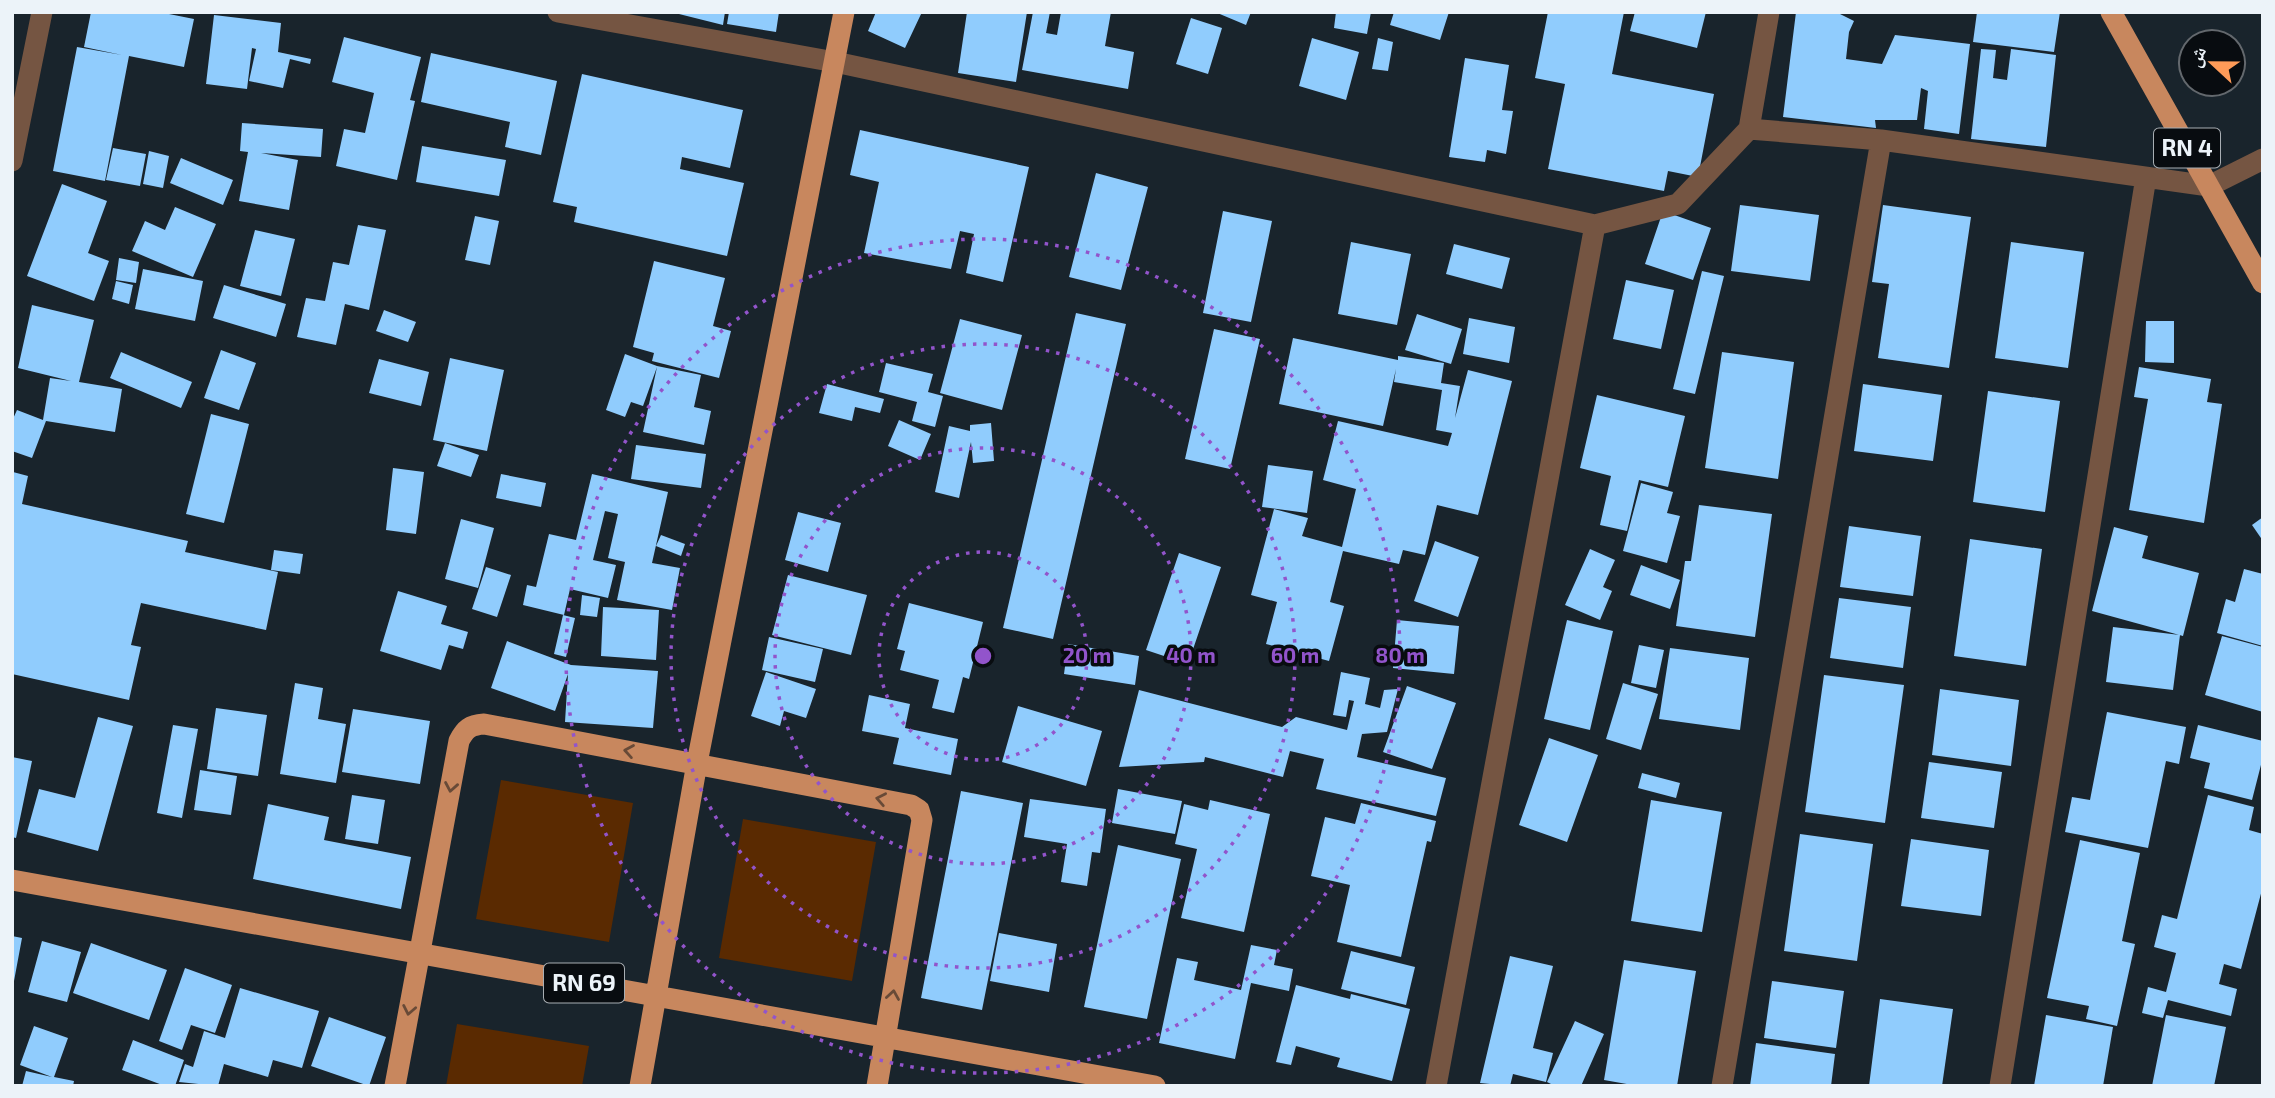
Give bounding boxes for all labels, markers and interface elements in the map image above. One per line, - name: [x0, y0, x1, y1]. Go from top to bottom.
- north arrow: [2177, 28, 2247, 98]
- text: ش: [2181, 43, 2211, 70]
- road number: RN 4: [2154, 128, 2220, 168]
- text: 20 m: [1063, 642, 1111, 667]
- text: 40 m: [1166, 642, 1216, 667]
- text: 60 m: [1271, 642, 1319, 667]
- text: 80 m: [1375, 642, 1425, 667]
- centre of rings: [971, 644, 995, 668]
- one-way arrow: [624, 744, 635, 759]
- one-way arrow: [444, 781, 459, 793]
- one-way arrow: [875, 793, 887, 808]
- road number: RN 69: [544, 964, 624, 1002]
- one-way arrow: [885, 989, 900, 1000]
- one-way arrow: [403, 1004, 418, 1016]

